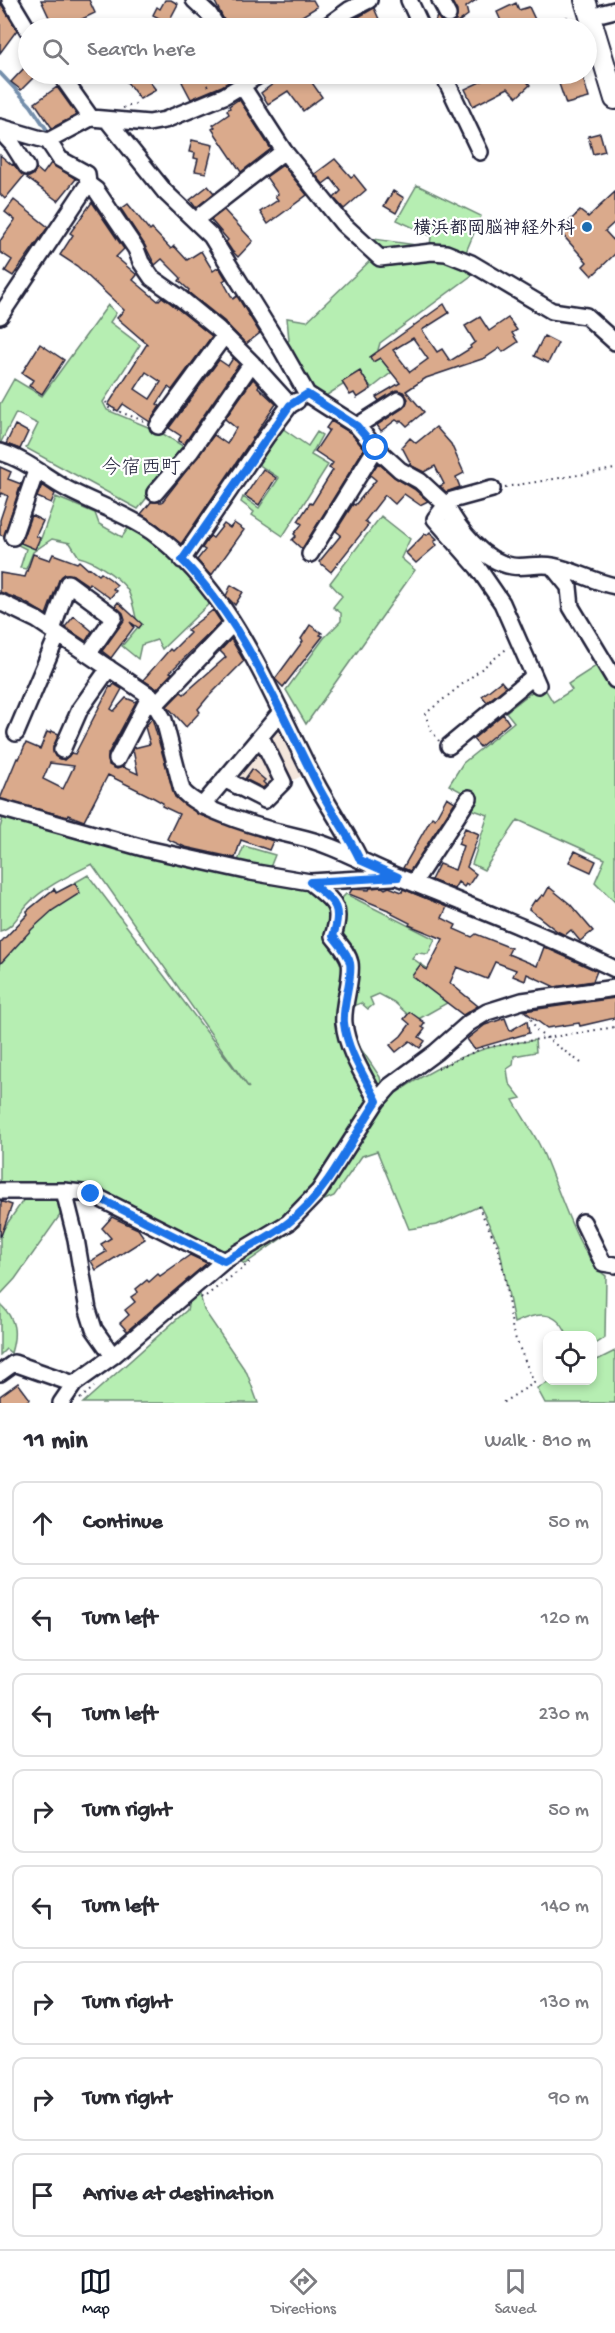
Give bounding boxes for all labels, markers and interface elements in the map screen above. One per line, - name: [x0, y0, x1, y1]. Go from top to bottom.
- search box: [18, 18, 597, 84]
- icon: search: [39, 35, 72, 68]
- text: Search here: [87, 38, 195, 64]
- place label: 横浜都岡脳神経外科: [413, 218, 575, 240]
- marker: 横浜都岡脳神経外科: [580, 220, 594, 234]
- route start: [362, 434, 388, 460]
- district label: 今宿西町: [101, 456, 181, 481]
- route end: [77, 1180, 103, 1206]
- map controls: [543, 1331, 597, 1385]
- button: locate: [543, 1331, 597, 1385]
- text: 11 min: [24, 1427, 88, 1458]
- text: Walk · 810 m: [484, 1431, 591, 1454]
- icon: ahead: [26, 1507, 59, 1540]
- text: Continue: [83, 1510, 163, 1536]
- text: 50 m: [548, 1512, 589, 1535]
- icon: left: [26, 1603, 59, 1636]
- text: Turn left: [83, 1606, 157, 1632]
- text: 120 m: [541, 1608, 589, 1631]
- icon: left: [26, 1699, 59, 1732]
- text: Turn left: [83, 1702, 157, 1728]
- text: 230 m: [539, 1704, 589, 1727]
- icon: right: [26, 1795, 59, 1828]
- text: Turn right: [83, 1798, 171, 1824]
- text: 50 m: [548, 1800, 589, 1823]
- icon: left: [26, 1891, 59, 1924]
- text: Turn left: [83, 1894, 157, 1920]
- text: 140 m: [541, 1896, 589, 1919]
- icon: right: [26, 1987, 59, 2020]
- text: Turn right: [83, 1990, 171, 2016]
- text: 130 m: [540, 1992, 589, 2015]
- icon: right: [26, 2083, 59, 2116]
- text: Turn right: [83, 2086, 171, 2112]
- text: 90 m: [549, 2088, 589, 2111]
- icon: arrive: [26, 2179, 59, 2212]
- text: Arrive at destination: [83, 2182, 273, 2208]
- tab: Map: [79, 2265, 112, 2320]
- tab: Directions: [271, 2265, 336, 2320]
- tab: Saved: [495, 2265, 536, 2320]

